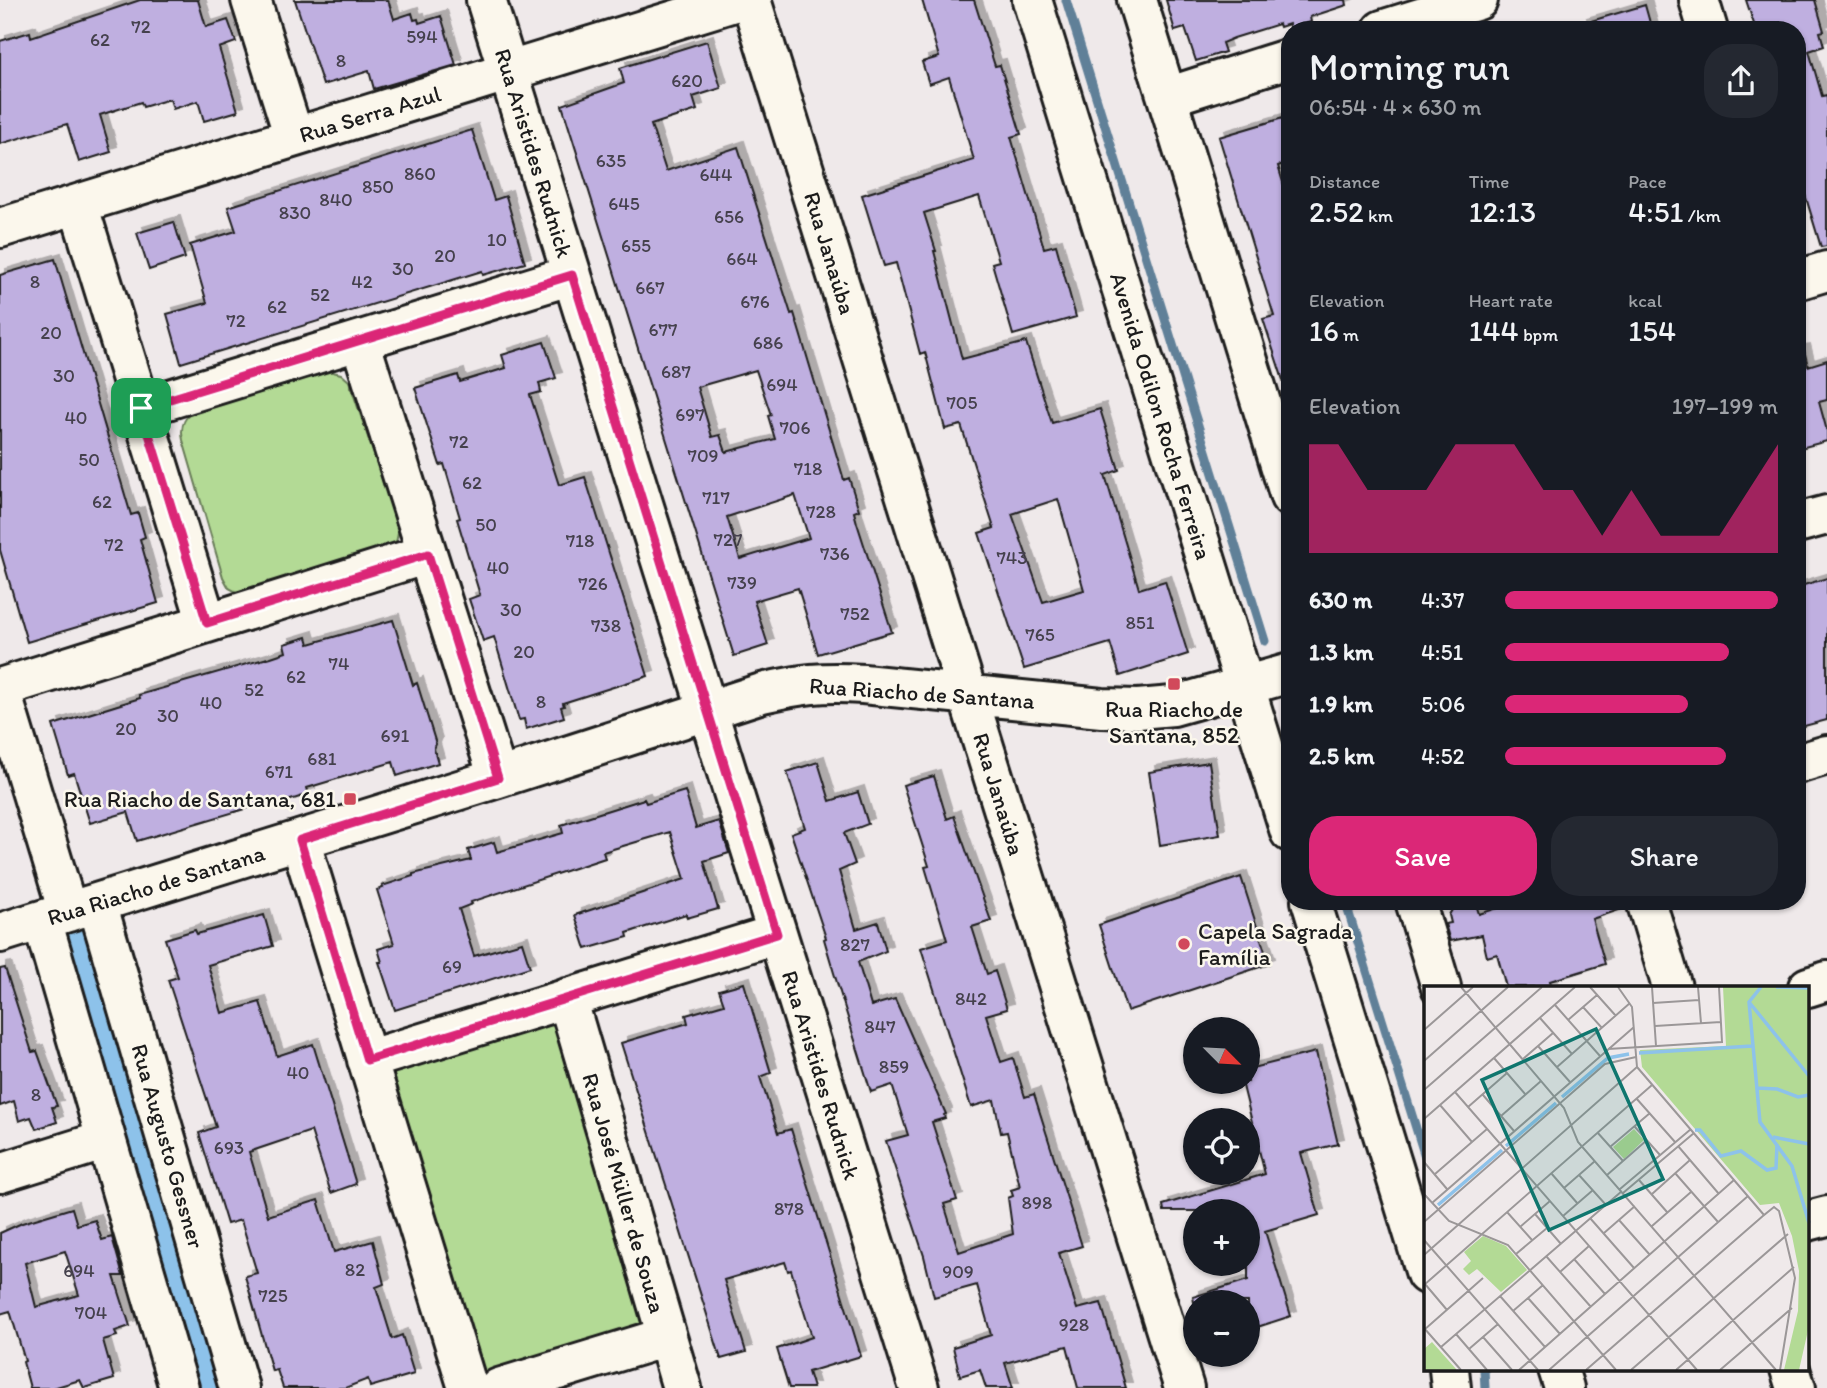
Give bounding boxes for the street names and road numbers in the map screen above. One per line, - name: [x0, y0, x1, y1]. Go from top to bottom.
- street label: Rua Aristides Rudnick: [489, 45, 579, 261]
- street label: Rua Serra Azul: [296, 79, 445, 149]
- street label: Rua Janaúba: [798, 188, 862, 318]
- street label: Avenida Odilon Rocha Ferreira: [1104, 269, 1218, 563]
- street label: Rua Riacho de Santana: [808, 671, 1036, 715]
- street label: Rua Janaúba: [967, 729, 1031, 859]
- street label: Rua Riacho de Santana: [44, 839, 268, 931]
- street label: Rua Aristides Rudnick: [776, 967, 866, 1183]
- street label: Rua Augusto Gessner: [125, 1041, 211, 1251]
- street label: Rua José Müller de Souza: [576, 1070, 672, 1316]

